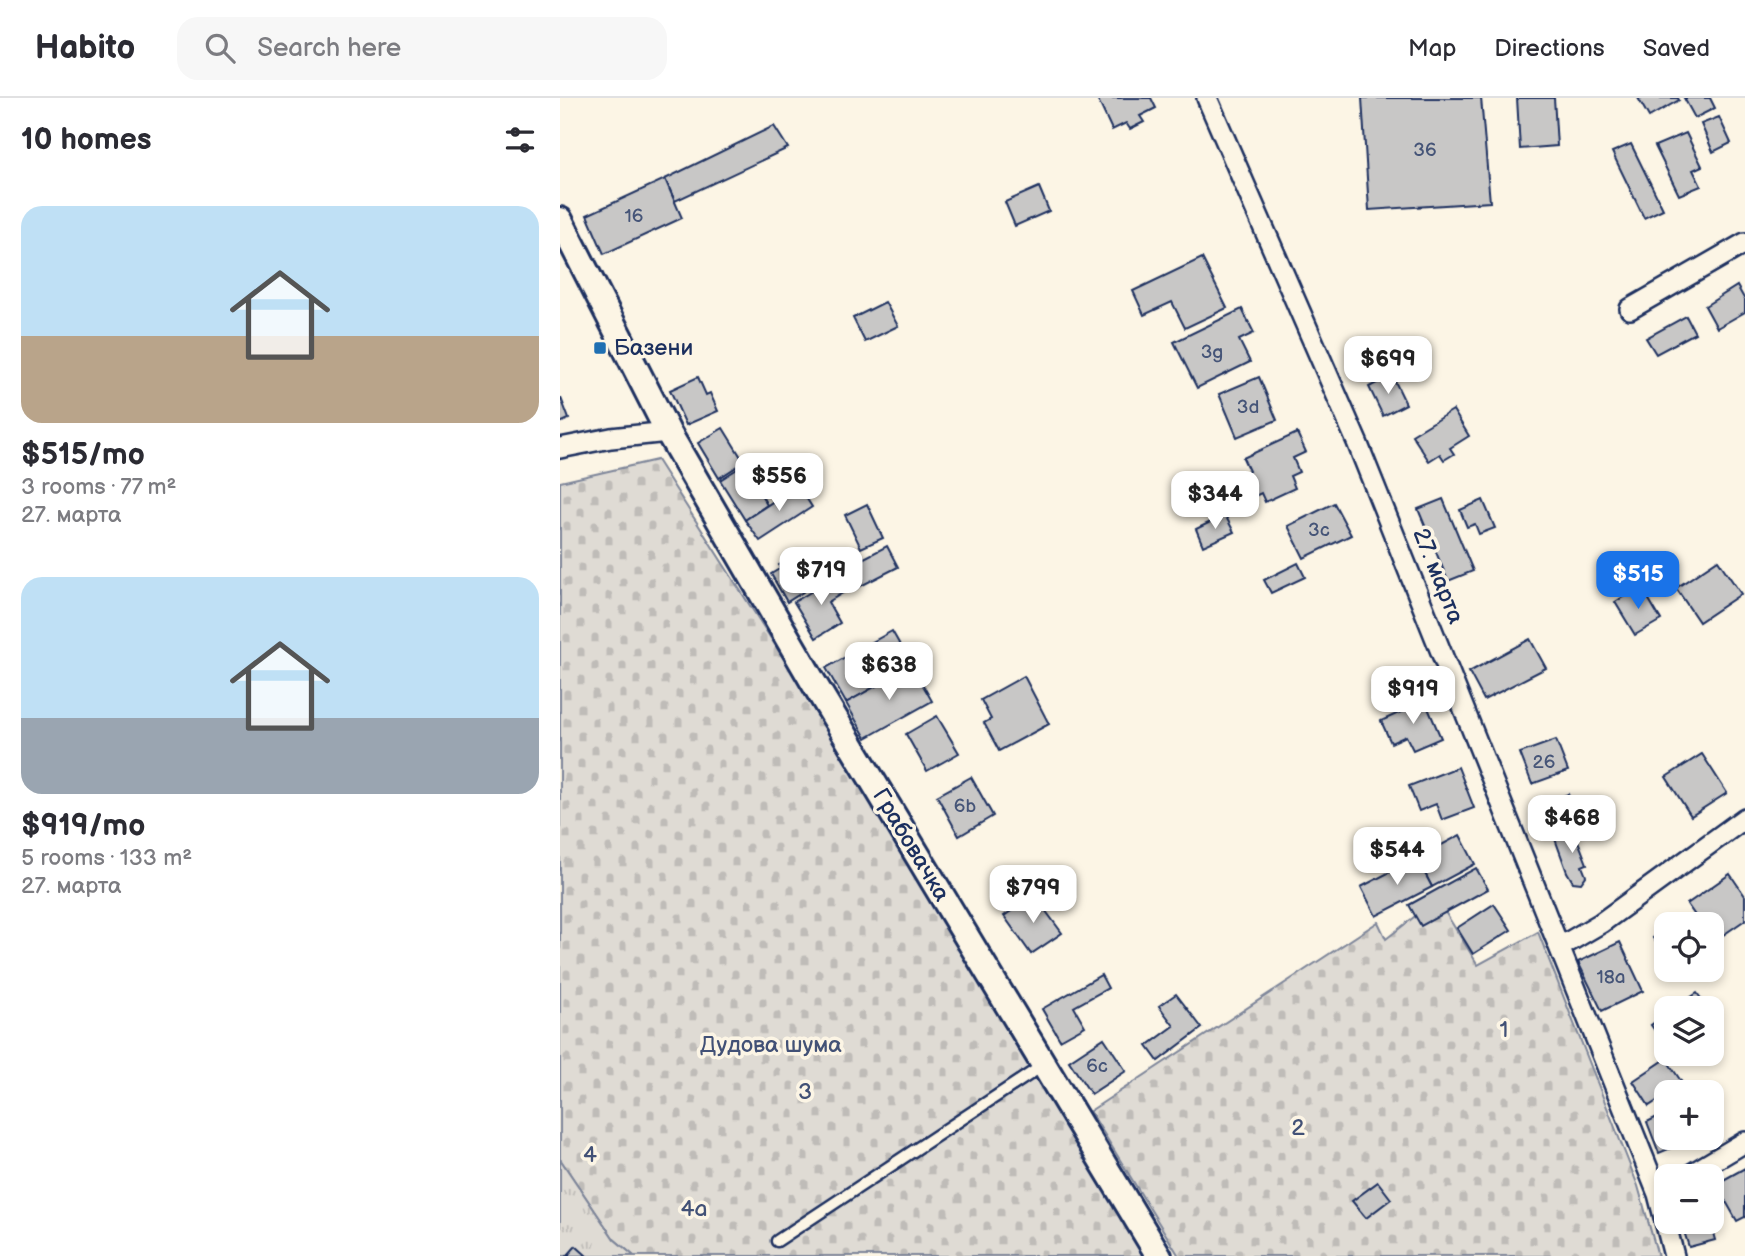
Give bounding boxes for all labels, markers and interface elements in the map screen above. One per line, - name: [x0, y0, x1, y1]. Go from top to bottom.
- search box: [177, 17, 667, 80]
- text: Habito: [35, 28, 135, 68]
- icon: search: [201, 29, 239, 67]
- text: Search here: [257, 33, 401, 64]
- text: Map: [1408, 34, 1456, 63]
- text: Directions: [1494, 34, 1605, 63]
- text: Saved: [1643, 34, 1710, 63]
- icon: filters: [501, 121, 539, 159]
- text: 10 homes: [21, 122, 152, 158]
- house number: 36: [1413, 139, 1437, 162]
- house number: 16: [625, 205, 643, 228]
- icon: home: [217, 252, 343, 378]
- place label: Базени: [614, 334, 693, 362]
- pin: $699: [1347, 336, 1429, 396]
- marker: Базени: [592, 340, 608, 356]
- house number: 3g: [1201, 341, 1223, 364]
- text: $699: [1360, 345, 1416, 373]
- house number: 3d: [1237, 396, 1259, 419]
- text: $515/mo: [21, 437, 145, 473]
- pin: $556: [738, 454, 820, 513]
- text: $556: [751, 462, 807, 490]
- pin: $344: [1174, 472, 1256, 531]
- text: 3 rooms · 77 m²: [21, 473, 177, 501]
- text: $344: [1187, 480, 1243, 508]
- text: 27. марта: [21, 501, 122, 529]
- house number: 3c: [1308, 519, 1330, 542]
- street label: 27. марта: [1406, 524, 1470, 628]
- pin: $719: [780, 547, 862, 607]
- pin: $515: [1597, 552, 1679, 611]
- text: $719: [795, 556, 847, 584]
- text: $515: [1612, 560, 1664, 588]
- icon: home: [217, 623, 343, 749]
- pin: $638: [848, 642, 930, 702]
- text: $638: [861, 651, 917, 679]
- pin: $919: [1372, 666, 1454, 726]
- text: $919: [1387, 675, 1439, 703]
- house number: 26: [1533, 751, 1555, 774]
- street label: Грабовачка: [866, 783, 956, 907]
- house number: 6b: [954, 795, 976, 818]
- pin: $468: [1531, 796, 1613, 855]
- text: $468: [1544, 804, 1600, 832]
- text: $919/mo: [21, 808, 145, 844]
- pin: $544: [1356, 828, 1438, 887]
- text: $544: [1369, 836, 1425, 864]
- text: 5 rooms · 133 m²: [21, 844, 192, 872]
- pin: $799: [992, 866, 1074, 925]
- text: 27. марта: [21, 872, 122, 900]
- text: $799: [1006, 874, 1060, 902]
- map controls: [1654, 912, 1724, 1234]
- button: locate: [1654, 912, 1724, 982]
- house number: 18a: [1596, 966, 1626, 989]
- button: layers: [1654, 996, 1724, 1066]
- park label: 1: [1500, 1016, 1508, 1044]
- park label: Дудова шума: [700, 1031, 842, 1059]
- house number: 6c: [1086, 1055, 1108, 1078]
- park label: 3: [798, 1078, 812, 1106]
- button: +: [1654, 1080, 1724, 1150]
- park label: 2: [1291, 1114, 1305, 1142]
- park label: 4: [583, 1141, 597, 1169]
- button: −: [1654, 1164, 1724, 1234]
- park label: 4a: [680, 1195, 708, 1223]

